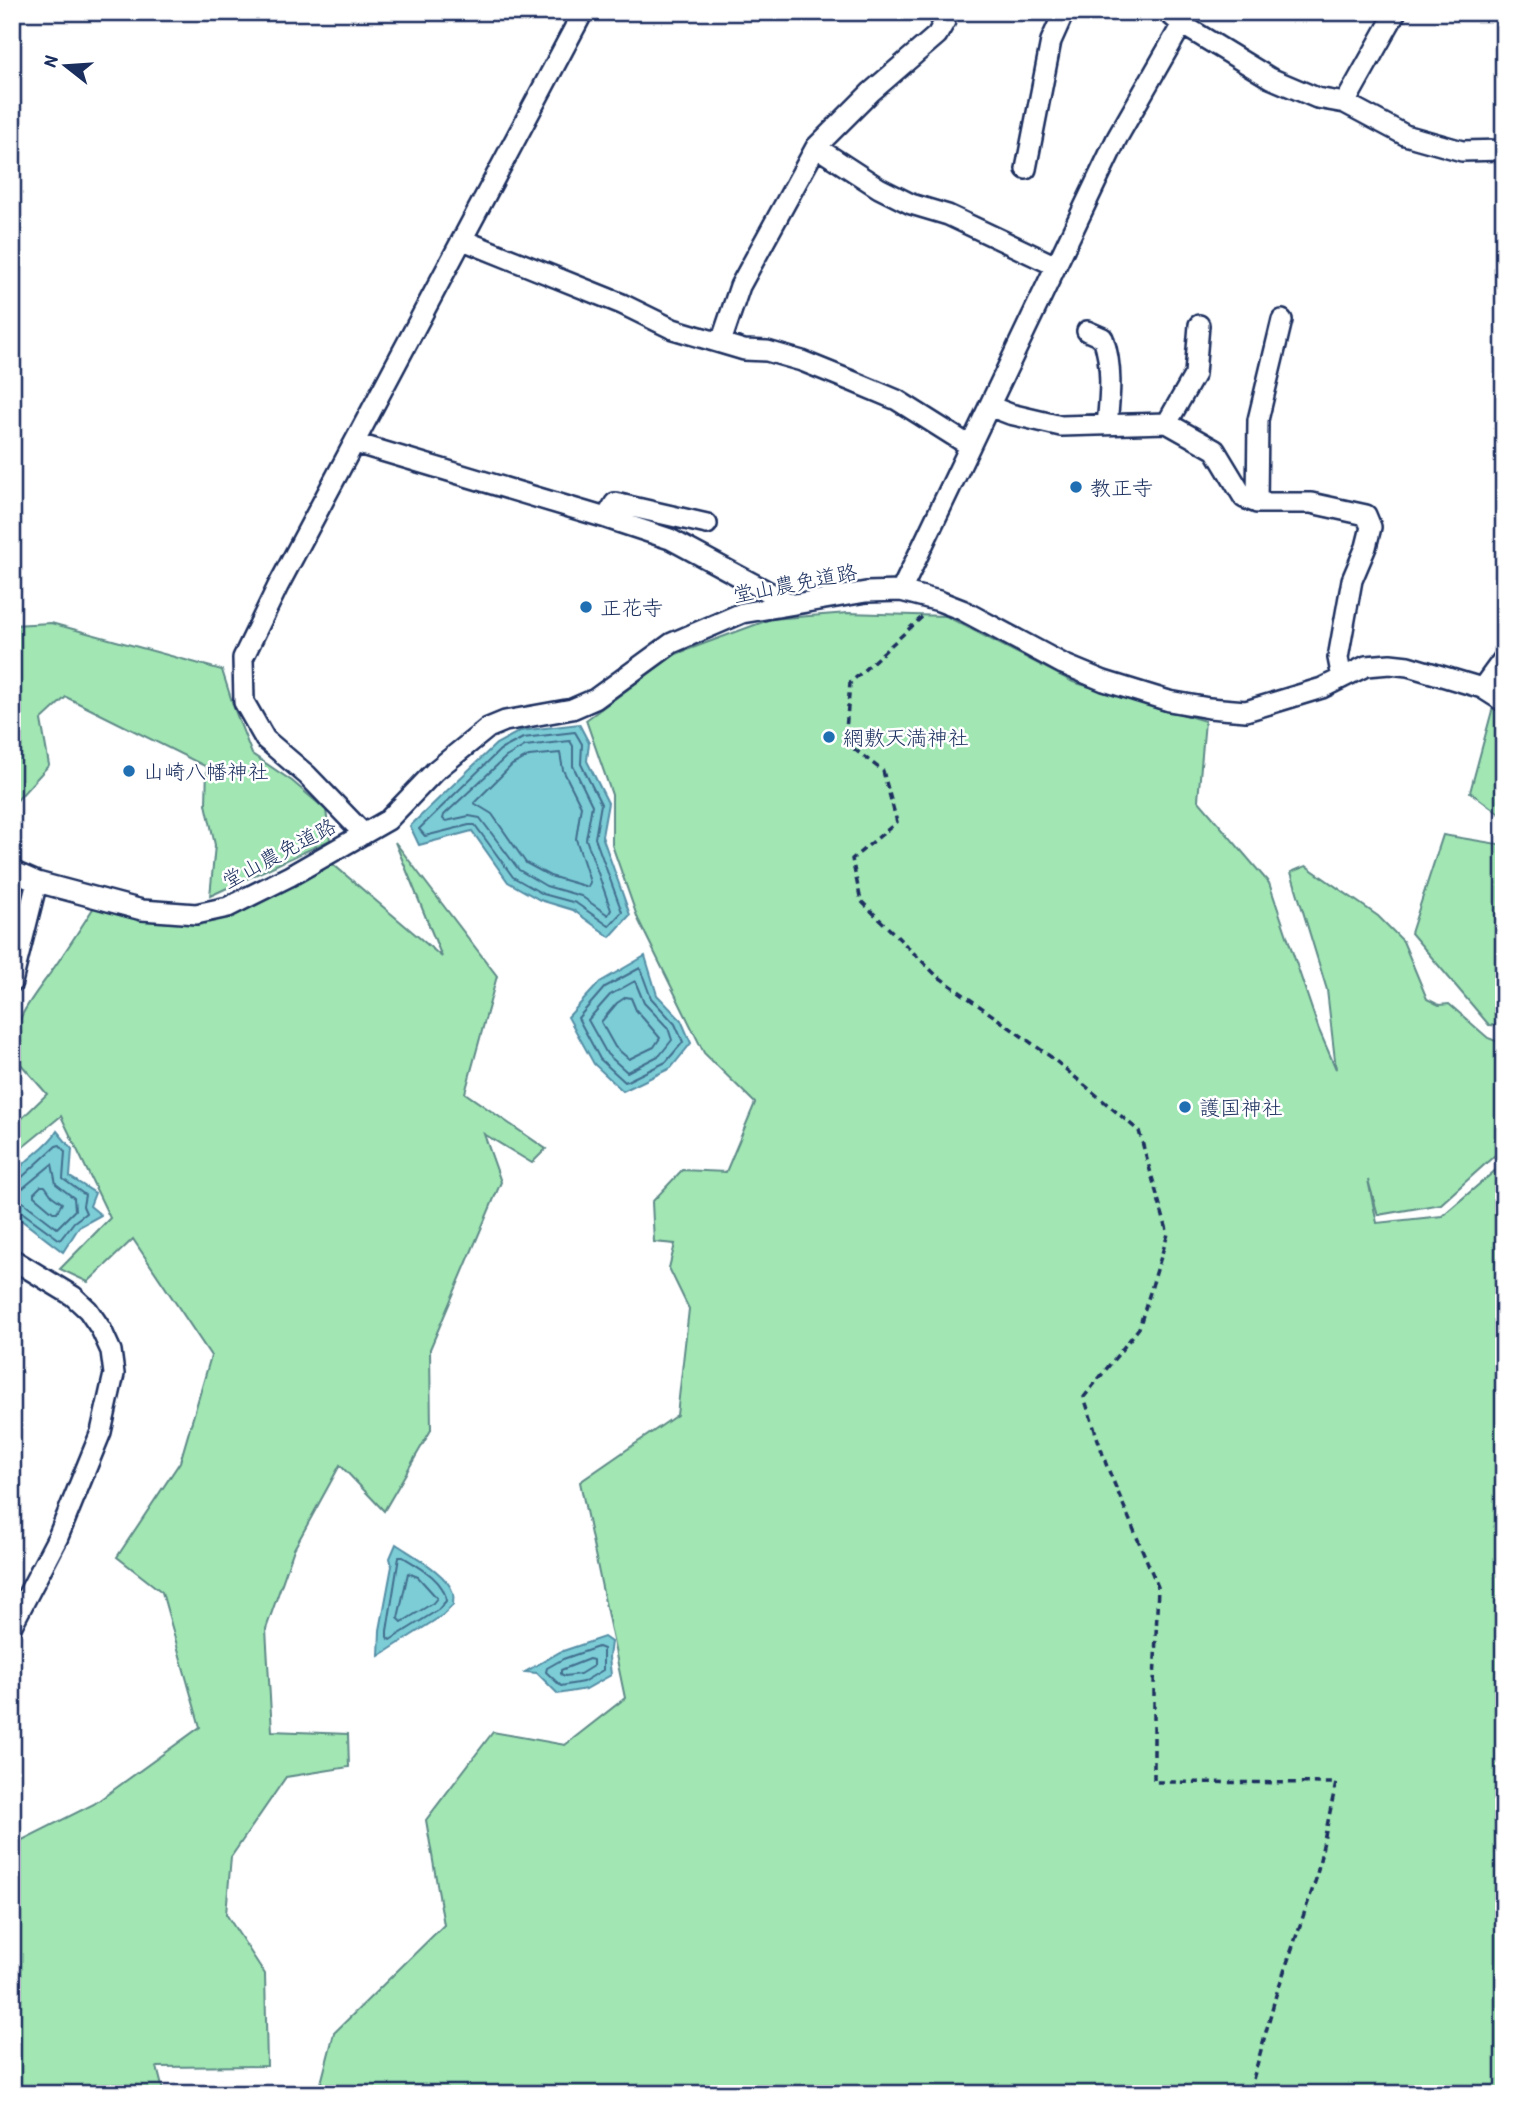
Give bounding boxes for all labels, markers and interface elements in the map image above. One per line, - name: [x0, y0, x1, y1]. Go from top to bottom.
- north arrow: [32, 32, 102, 102]
- text: N: [36, 52, 64, 70]
- place label: 教正寺: [1090, 473, 1153, 502]
- marker: 教正寺: [1068, 479, 1084, 495]
- street label: 堂山農免道路: [730, 557, 860, 609]
- place label: 正花寺: [600, 593, 663, 622]
- marker: 正花寺: [578, 599, 594, 615]
- place label: 網敷天満神社: [843, 723, 969, 752]
- marker: 網敷天満神社: [821, 729, 837, 745]
- place label: 山崎八幡神社: [143, 757, 269, 786]
- marker: 山崎八幡神社: [121, 763, 137, 779]
- street label: 堂山農免道路: [217, 811, 341, 895]
- place label: 護国神社: [1199, 1093, 1283, 1122]
- marker: 護国神社: [1177, 1099, 1193, 1115]

